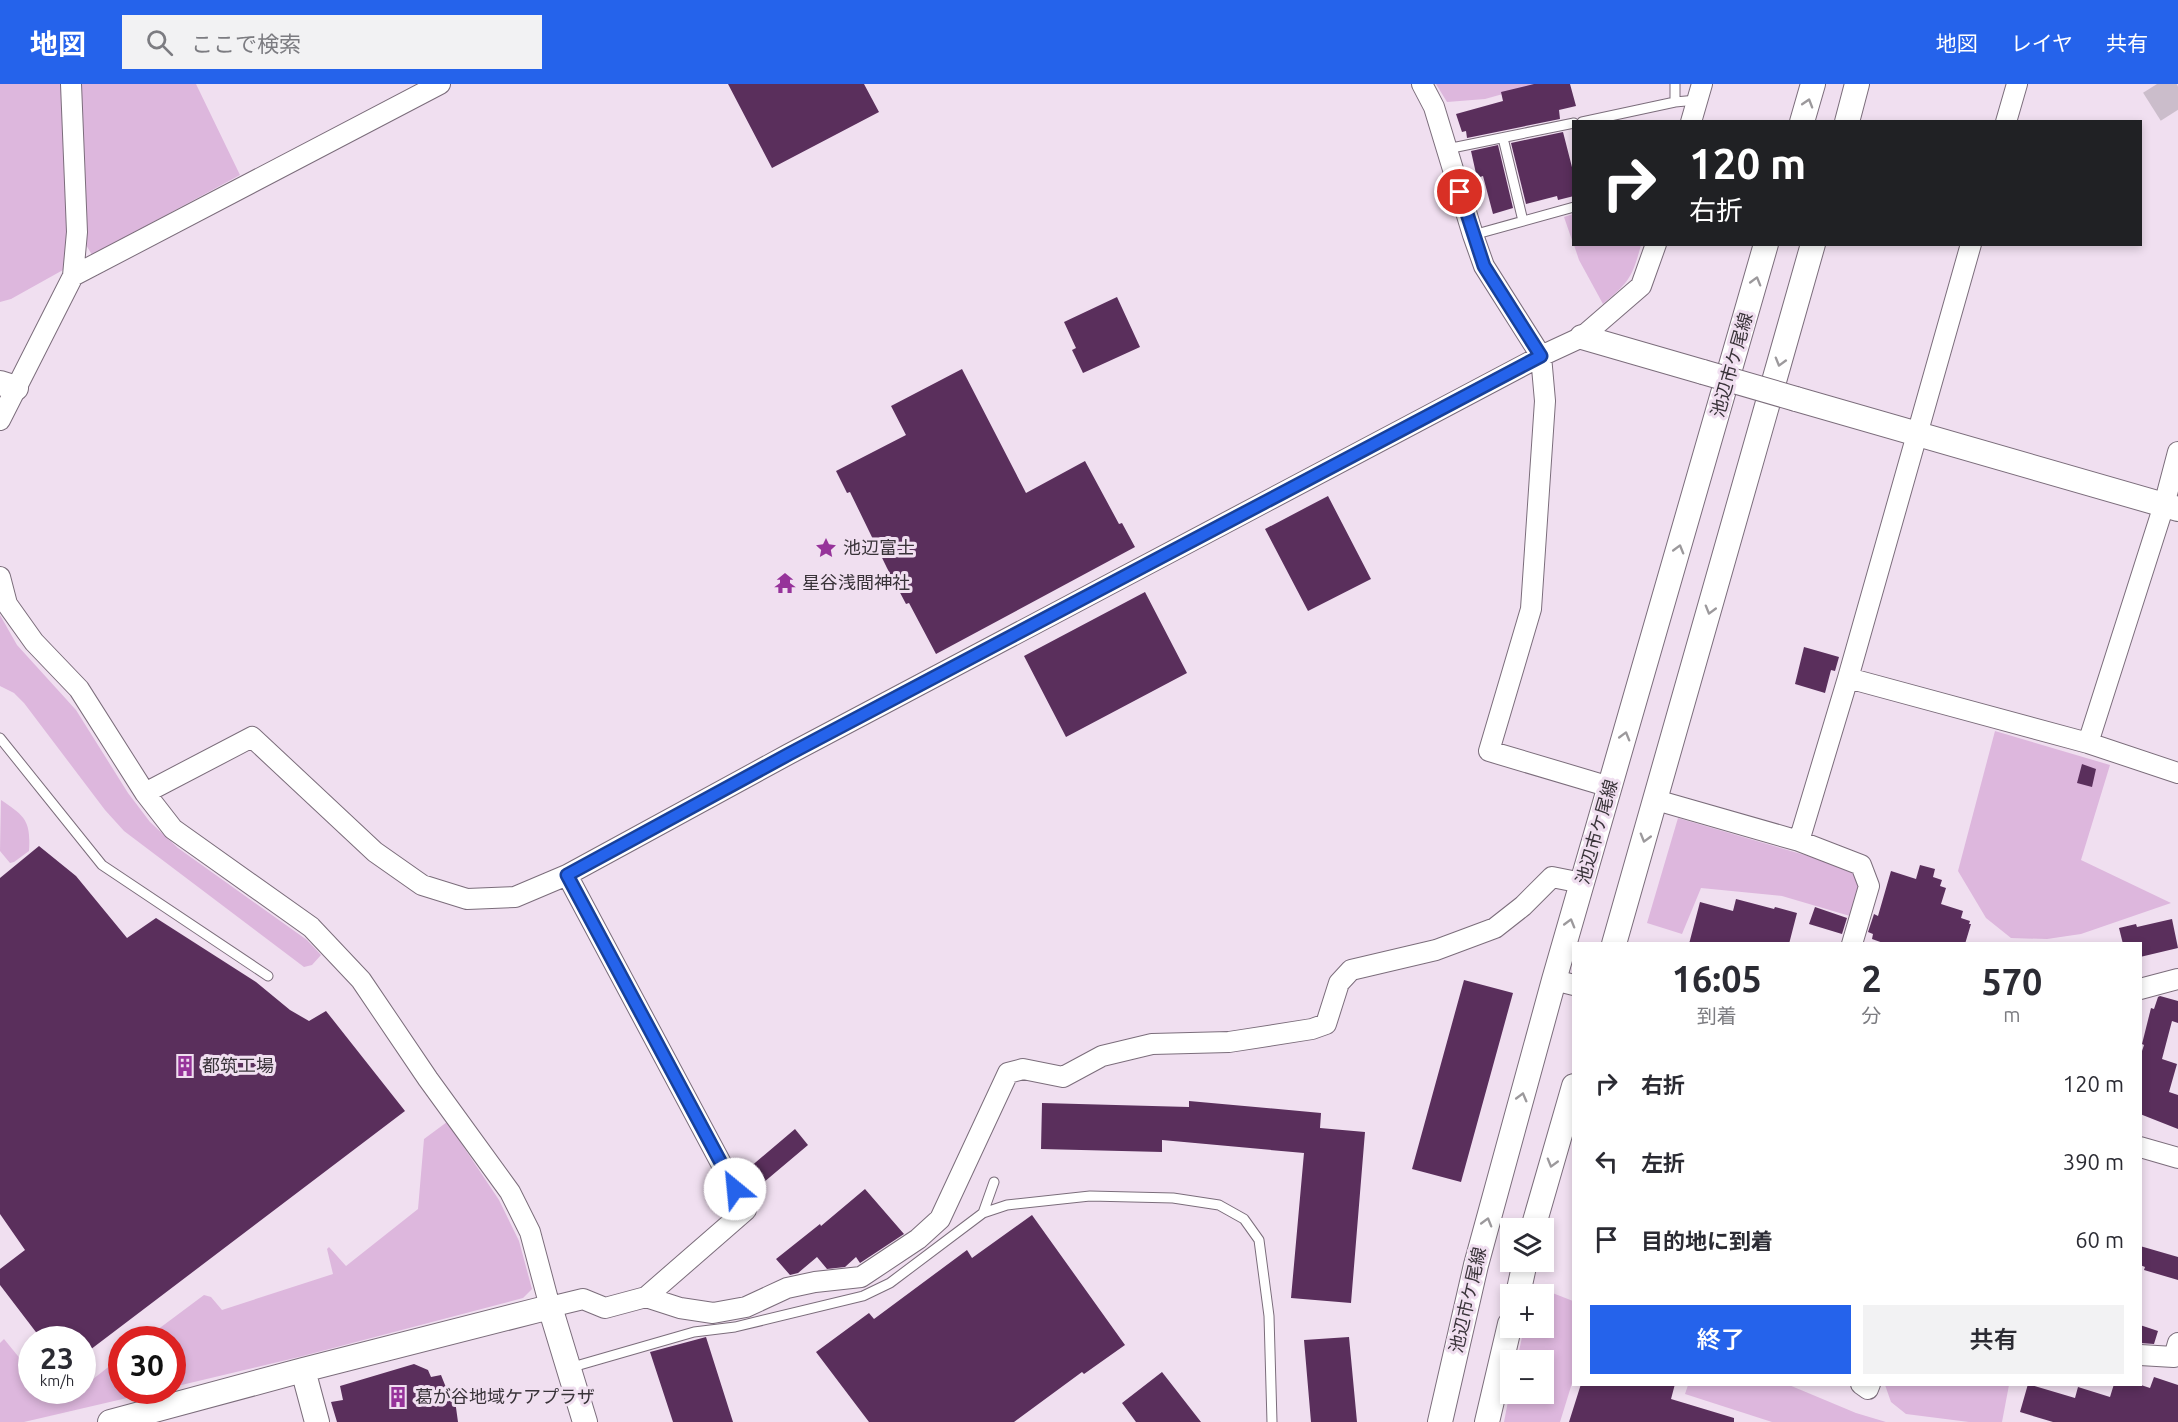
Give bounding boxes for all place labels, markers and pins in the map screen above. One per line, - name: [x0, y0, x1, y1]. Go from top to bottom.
- pin: [1434, 166, 1485, 217]
- place icon: 池辺富士: [814, 536, 838, 560]
- place label: 池辺富士: [843, 537, 915, 557]
- temple icon: 星谷浅間神社: [773, 571, 797, 595]
- place label: 星谷浅間神社: [802, 572, 910, 592]
- building icon: 都筑工場: [173, 1054, 197, 1078]
- place label: 都筑工場: [202, 1055, 274, 1075]
- building icon: 葛が谷地域ケアプラザ: [386, 1385, 410, 1409]
- place label: 葛が谷地域ケアプラザ: [415, 1386, 595, 1406]

